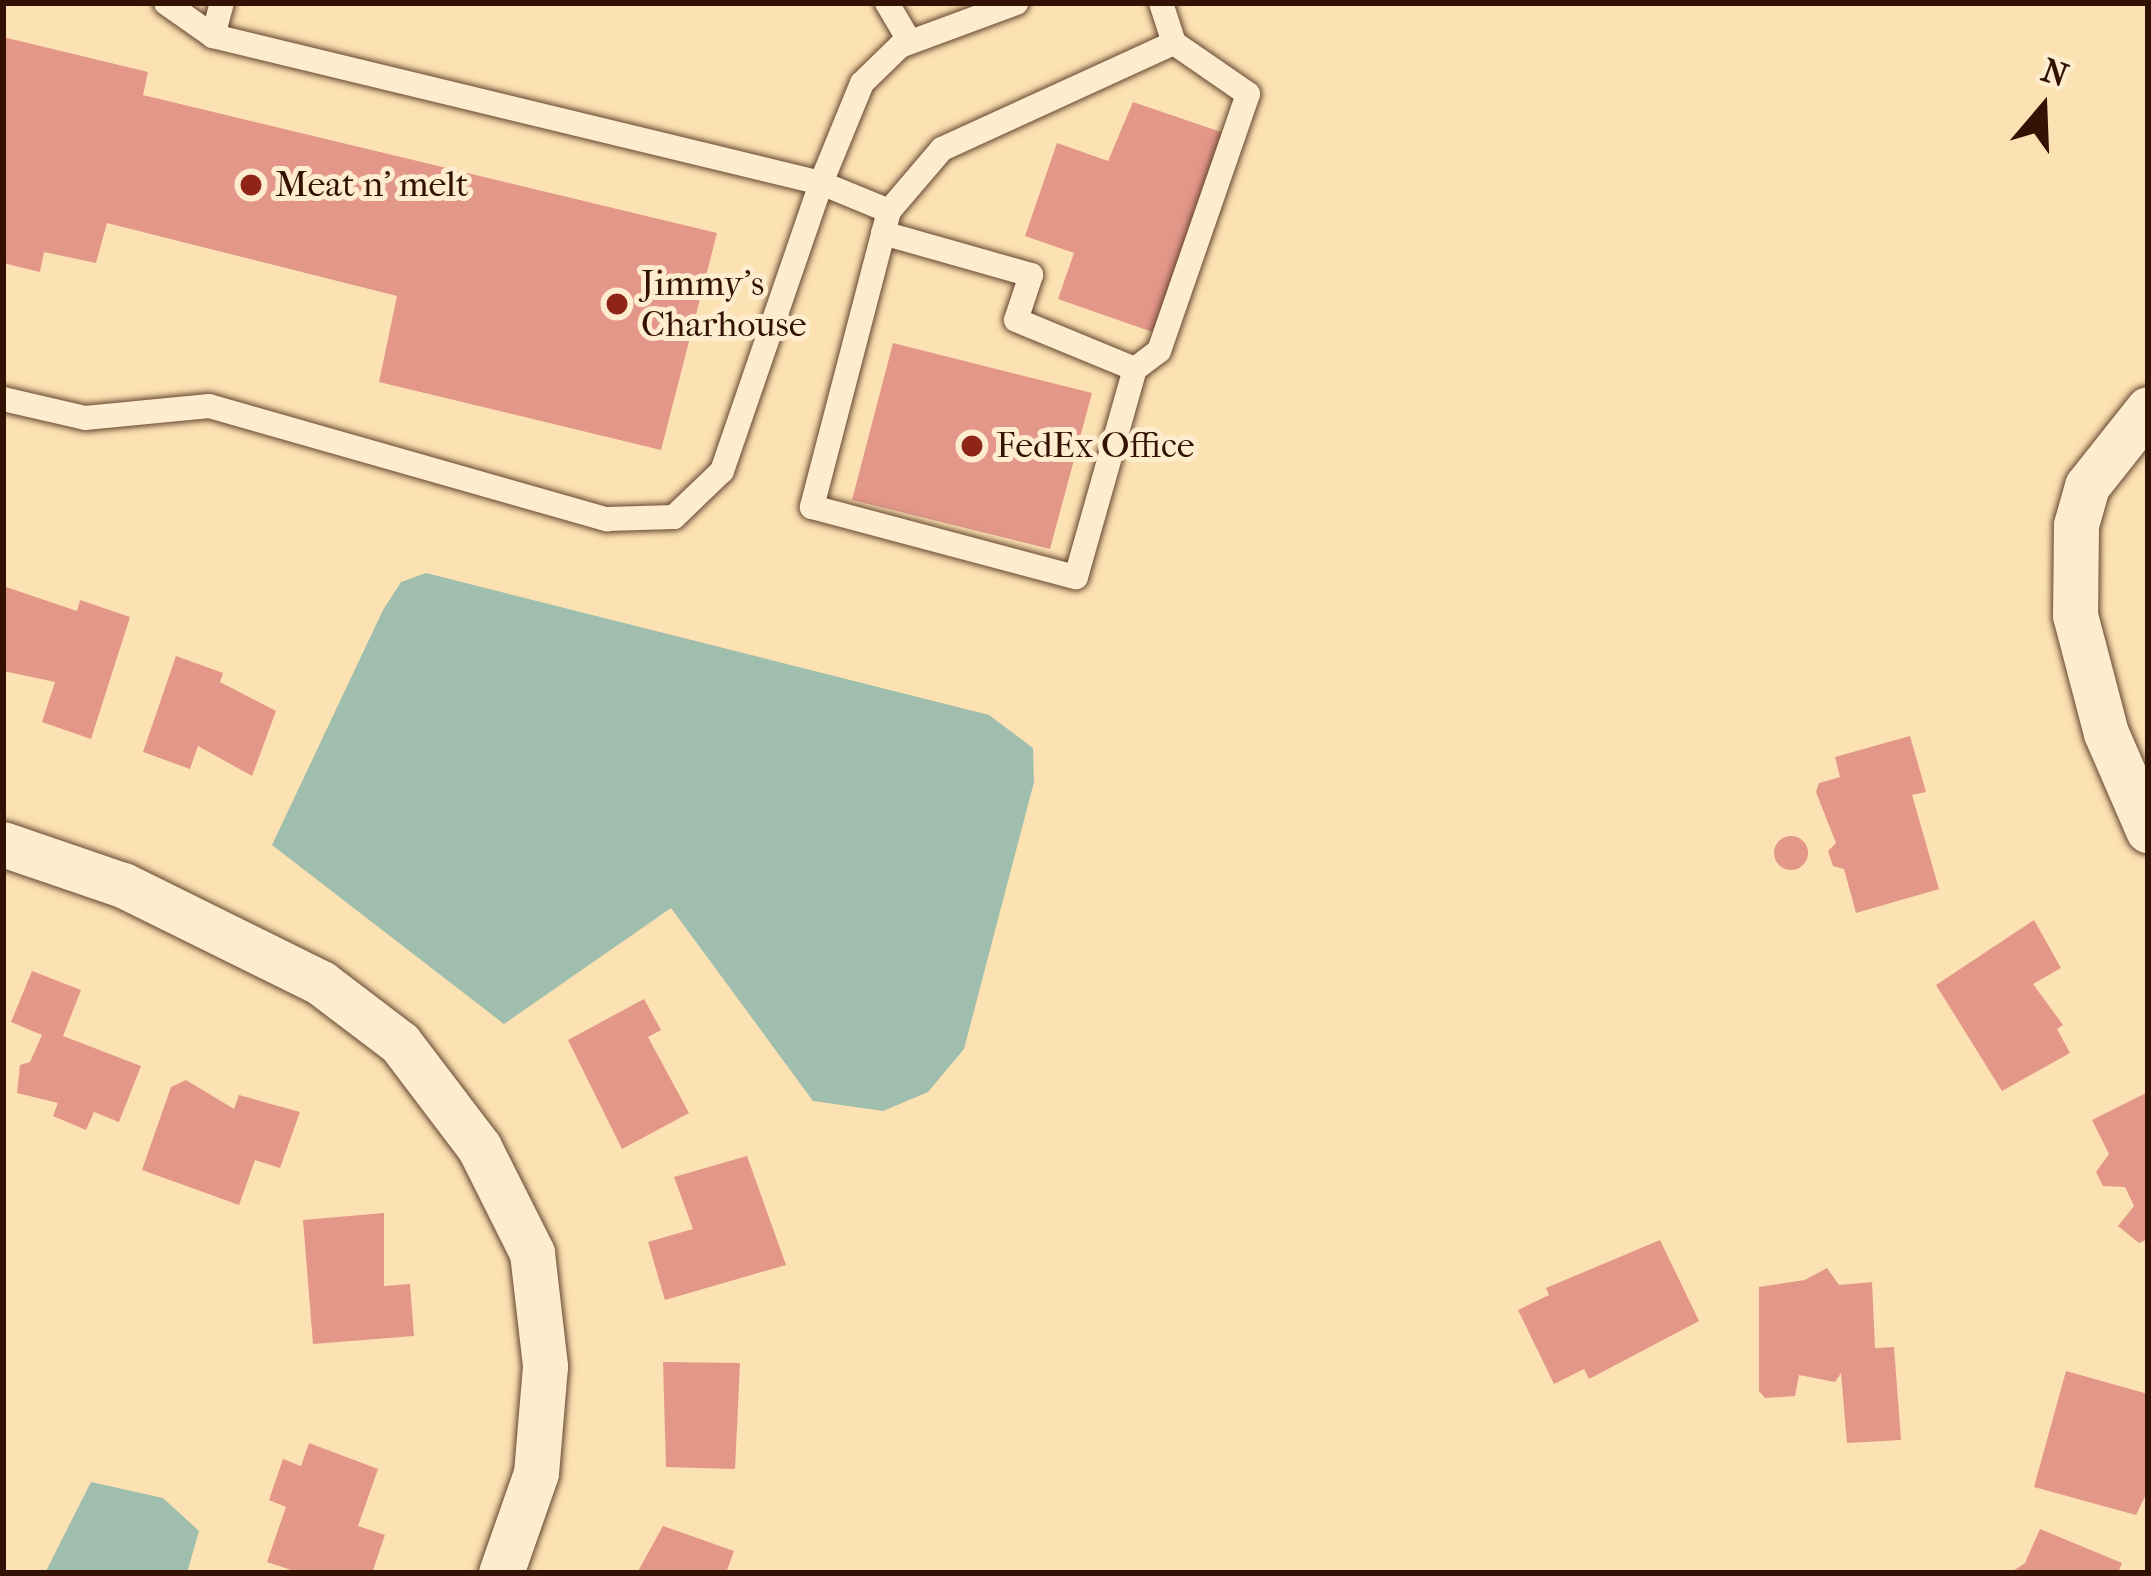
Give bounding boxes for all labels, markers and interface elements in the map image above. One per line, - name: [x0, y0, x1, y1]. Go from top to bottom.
- north arrow: [1983, 48, 2103, 168]
- text: N: [2037, 51, 2073, 96]
- place label: Meat n' melt: [275, 163, 469, 207]
- marker: Meat n' melt: [238, 172, 264, 198]
- place label: Jimmy's Charhouse: [641, 261, 807, 346]
- marker: Jimmy's Charhouse: [604, 291, 630, 317]
- place label: FedEx Office: [996, 424, 1195, 468]
- marker: FedEx Office: [959, 433, 985, 459]

